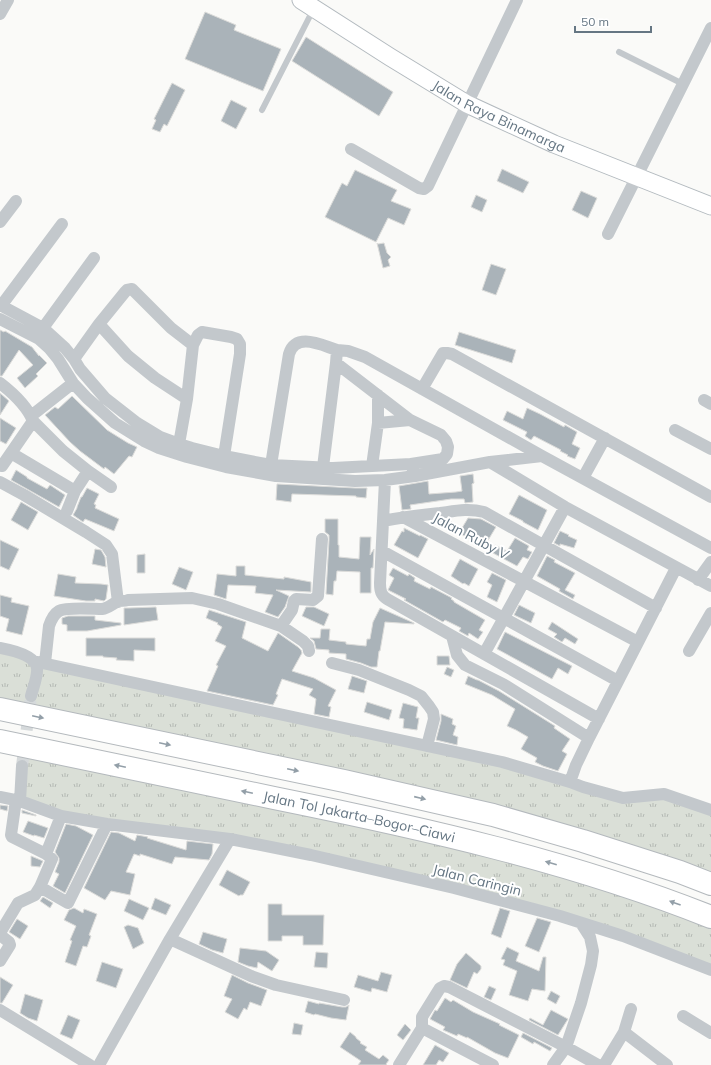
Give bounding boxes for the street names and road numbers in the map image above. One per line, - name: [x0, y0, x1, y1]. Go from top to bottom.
- street label: Jalan Raya Binamarga: [429, 76, 568, 157]
- street label: Jalan Ruby V: [430, 508, 512, 564]
- street label: Jalan Tol Jakarta–Bogor–Ciawi: [262, 787, 457, 846]
- street label: Jalan Caringin: [431, 860, 523, 900]

